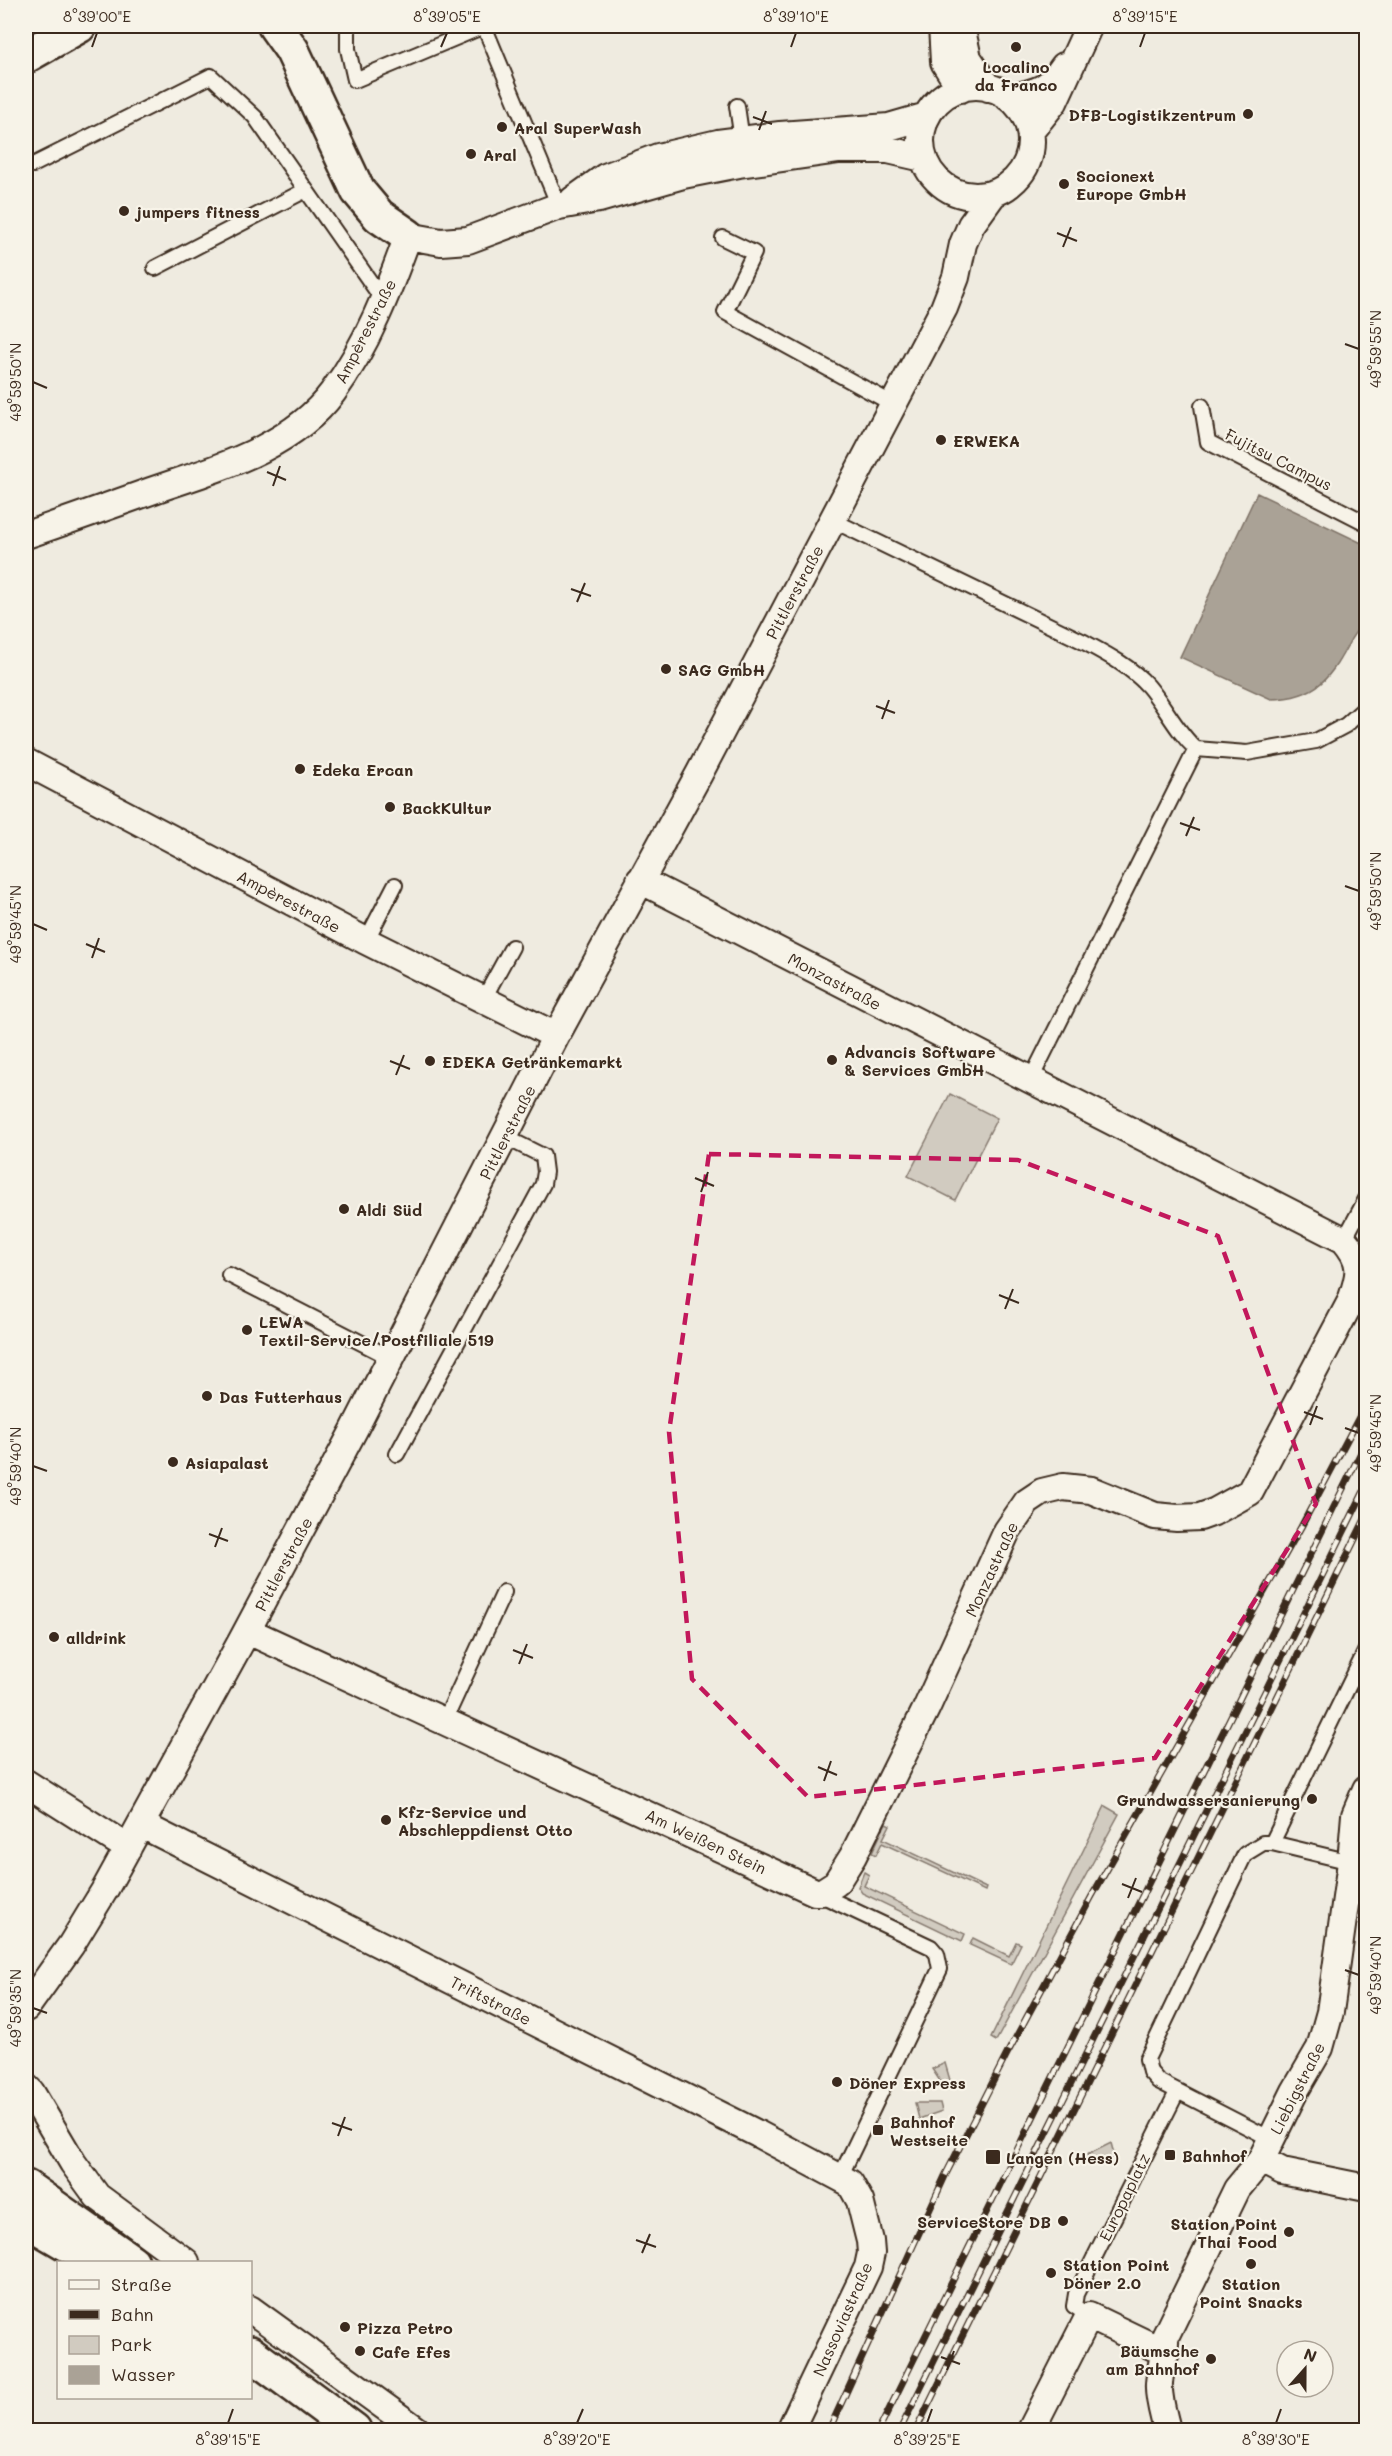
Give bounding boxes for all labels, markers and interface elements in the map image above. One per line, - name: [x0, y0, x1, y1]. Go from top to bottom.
- text: 8°39'00"E: [63, 6, 132, 26]
- text: 8°39'05"E: [413, 6, 481, 26]
- text: 8°39'10"E: [763, 6, 829, 26]
- text: 8°39'15"E: [1112, 6, 1178, 26]
- marker: Localino da Franco: [1009, 40, 1023, 54]
- place label: Localino da Franco: [975, 56, 1058, 95]
- place label: DFB-Logistikzentrum: [1069, 104, 1236, 125]
- marker: DFB-Logistikzentrum: [1241, 107, 1255, 121]
- place label: Aral SuperWash: [514, 117, 641, 138]
- marker: Aral SuperWash: [495, 120, 509, 134]
- place label: Aral: [483, 144, 517, 165]
- marker: Aral: [464, 147, 478, 161]
- place label: Socionext Europe GmbH: [1076, 165, 1187, 204]
- marker: Socionext Europe GmbH: [1057, 177, 1071, 191]
- place label: jumpers fitness: [134, 201, 260, 222]
- marker: jumpers fitness: [117, 204, 131, 218]
- street label: Ampèrestraße: [330, 275, 400, 387]
- text: 49°59'55"N: [1365, 310, 1385, 388]
- text: 49°59'50"N: [5, 343, 25, 421]
- street label: Fujitsu Campus: [1222, 423, 1336, 495]
- place label: ERWEKA: [953, 430, 1020, 451]
- marker: ERWEKA: [934, 433, 948, 447]
- street label: Pittlerstraße: [760, 541, 828, 643]
- place label: SAG GmbH: [678, 659, 765, 680]
- marker: SAG GmbH: [659, 662, 673, 676]
- place label: Edeka Ercan: [312, 759, 413, 780]
- marker: Edeka Ercan: [293, 762, 307, 776]
- place label: BackKUltur: [402, 797, 492, 818]
- marker: BackKUltur: [383, 800, 397, 814]
- text: 49°59'50"N: [1365, 852, 1385, 930]
- street label: Ampèrestraße: [234, 865, 344, 937]
- text: 49°59'45"N: [5, 885, 25, 963]
- street label: Monzastraße: [785, 948, 885, 1014]
- place label: Advancis Software & Services GmbH: [844, 1041, 995, 1080]
- place label: EDEKA Getränkemarkt: [442, 1051, 622, 1072]
- marker: Advancis Software & Services GmbH: [825, 1053, 839, 1067]
- marker: EDEKA Getränkemarkt: [423, 1054, 437, 1068]
- street label: Pittlerstraße: [474, 1081, 540, 1183]
- place label: Aldi Süd: [356, 1199, 422, 1220]
- marker: Aldi Süd: [337, 1202, 351, 1216]
- place label: LEWA Textil-Service/Postfiliale 519: [259, 1311, 494, 1350]
- marker: LEWA Textil-Service/Postfiliale 519: [240, 1323, 254, 1337]
- place label: Das Futterhaus: [219, 1386, 342, 1407]
- marker: Das Futterhaus: [200, 1389, 214, 1403]
- text: 49°59'45"N: [1365, 1394, 1385, 1472]
- text: 49°59'40"N: [5, 1427, 25, 1505]
- place label: Asiapalast: [185, 1452, 269, 1473]
- marker: Asiapalast: [166, 1455, 180, 1469]
- street label: Pittlerstraße: [249, 1513, 317, 1615]
- street label: Monzastraße: [960, 1518, 1022, 1620]
- place label: alldrink: [66, 1627, 126, 1648]
- marker: alldrink: [47, 1630, 61, 1644]
- place label: Grundwassersanierung: [1116, 1789, 1300, 1810]
- marker: Grundwassersanierung: [1305, 1792, 1319, 1806]
- place label: Kfz-Service und Abschleppdienst Otto: [398, 1801, 573, 1840]
- street label: Am Weißen Stein: [642, 1804, 770, 1878]
- marker: Kfz-Service und Abschleppdienst Otto: [379, 1813, 393, 1827]
- text: 49°59'40"N: [1365, 1936, 1385, 2014]
- text: 49°59'35"N: [5, 1969, 25, 2047]
- street label: Triftstraße: [447, 1971, 535, 2029]
- street label: Liebigstraße: [1265, 2038, 1329, 2138]
- place label: Döner Express: [849, 2072, 966, 2093]
- marker: Döner Express: [830, 2075, 844, 2089]
- place label: Bahnhof Westseite: [890, 2111, 968, 2150]
- marker: Bahnhof Westseite: [871, 2123, 885, 2137]
- place label: Bahnhof: [1182, 2145, 1248, 2166]
- place label: Langen (Hess): [1006, 2147, 1119, 2168]
- marker: Langen (Hess): [984, 2148, 1002, 2166]
- marker: Bahnhof: [1163, 2148, 1177, 2162]
- street label: Europaplatz: [1094, 2150, 1154, 2244]
- place label: ServiceStore DB: [917, 2211, 1051, 2232]
- place label: Station Point Thai Food: [1171, 2213, 1277, 2252]
- marker: ServiceStore DB: [1056, 2214, 1070, 2228]
- marker: Station Point Thai Food: [1282, 2225, 1296, 2239]
- place label: Station Point Döner 2.0: [1063, 2254, 1169, 2293]
- marker: Station Point Snacks: [1244, 2257, 1258, 2271]
- street label: Nassoviastraße: [807, 2259, 877, 2379]
- legend: [57, 2261, 252, 2399]
- marker: Station Point Döner 2.0: [1044, 2266, 1058, 2280]
- text: Straße: [111, 2272, 172, 2296]
- place label: Station Point Snacks: [1199, 2273, 1303, 2312]
- text: Bahn: [111, 2302, 154, 2326]
- place label: Pizza Petro: [357, 2317, 453, 2338]
- marker: Pizza Petro: [338, 2320, 352, 2334]
- text: Park: [111, 2332, 152, 2356]
- north arrow: [1275, 2339, 1335, 2399]
- place label: Bäumsche am Bahnhof: [1106, 2340, 1200, 2379]
- place label: Cafe Efes: [372, 2341, 451, 2362]
- text: N: [1301, 2343, 1320, 2367]
- marker: Cafe Efes: [353, 2344, 367, 2358]
- marker: Bäumsche am Bahnhof: [1204, 2352, 1218, 2366]
- text: Wasser: [111, 2362, 176, 2386]
- text: 8°39'15"E: [195, 2429, 261, 2449]
- text: 8°39'20"E: [543, 2429, 611, 2449]
- text: 8°39'25"E: [894, 2429, 961, 2449]
- text: 8°39'30"E: [1242, 2429, 1310, 2449]

